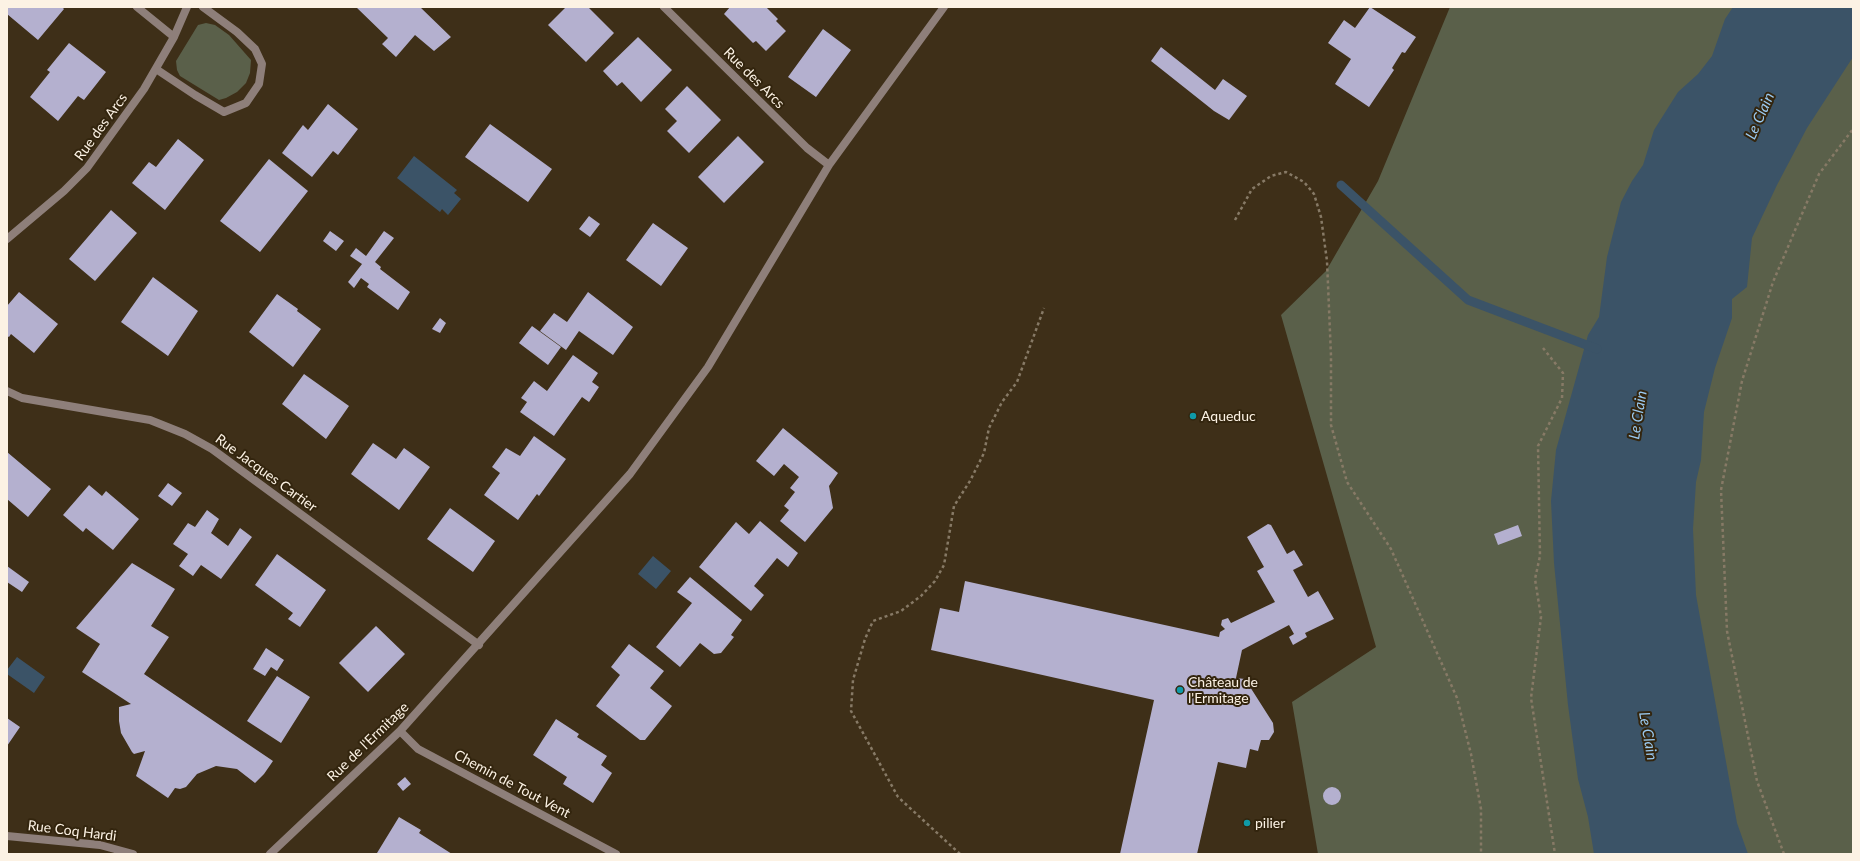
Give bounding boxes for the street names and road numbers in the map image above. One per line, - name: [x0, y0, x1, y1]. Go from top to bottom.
- street label: Rue des Arcs: [720, 44, 788, 112]
- street label: Rue des Arcs: [71, 90, 131, 164]
- street label: Rue Jacques Cartier: [212, 430, 320, 516]
- street label: Rue de l'Ermitage: [324, 699, 412, 785]
- street label: Chemin de Tout Vent: [451, 746, 573, 822]
- street label: Rue Coq Hardi: [27, 817, 117, 845]

